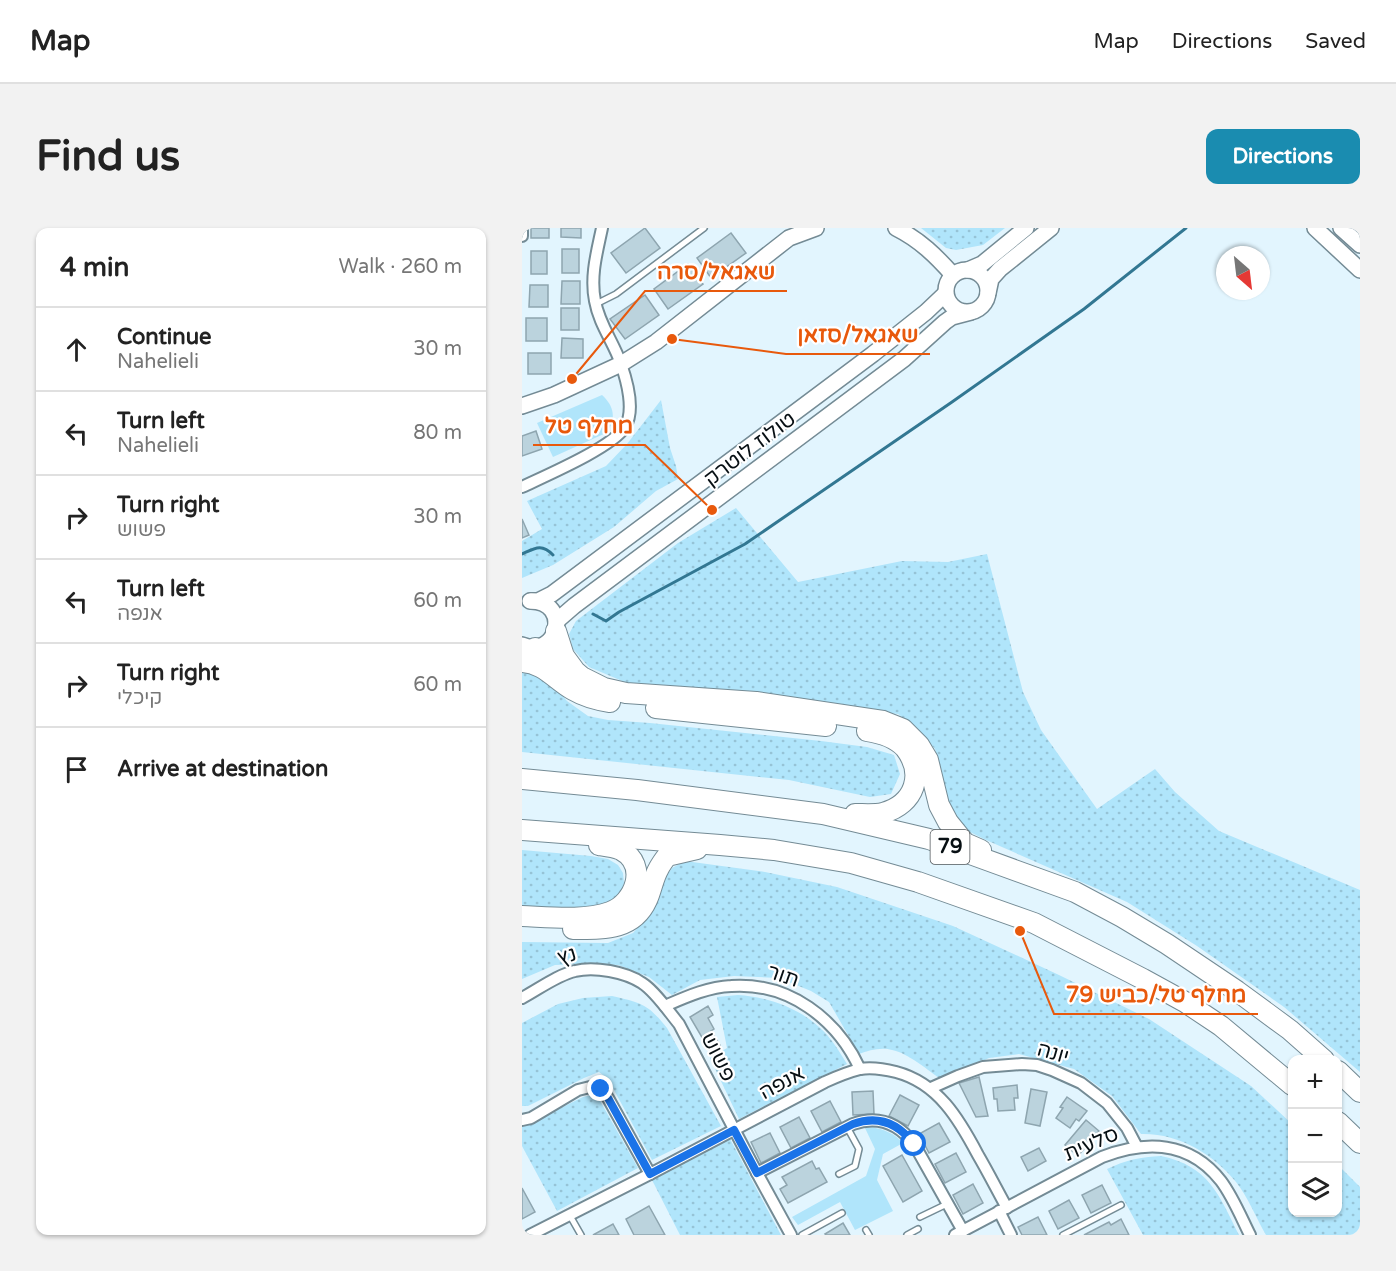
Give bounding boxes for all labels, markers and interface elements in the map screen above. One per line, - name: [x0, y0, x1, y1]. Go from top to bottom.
- text: Map: [30, 24, 90, 58]
- text: Map: [1093, 29, 1139, 54]
- text: Directions: [1172, 29, 1272, 54]
- text: Saved: [1305, 29, 1366, 54]
- button: Directions: [1206, 129, 1360, 184]
- text: Find us: [36, 131, 180, 182]
- north arrow: [1216, 246, 1270, 300]
- callout: שאגאל/סרה: [645, 251, 787, 291]
- text: 4 min: [60, 252, 129, 283]
- text: Walk · 260 m: [339, 255, 462, 279]
- text: שאגאל/סרה: [657, 259, 775, 285]
- callout: שאגאל/סזאן: [786, 314, 930, 354]
- text: שאגאל/סזאן: [798, 322, 918, 348]
- text: Continue: [117, 324, 212, 350]
- icon: ahead: [60, 333, 93, 366]
- text: 30 m: [413, 337, 462, 361]
- text: Nahelieli: [117, 350, 199, 374]
- callout: מחלף טל: [533, 405, 645, 445]
- street label: טולוז לוטרק: [699, 406, 801, 492]
- text: Turn left: [117, 408, 205, 434]
- text: מחלף טל: [545, 413, 633, 439]
- icon: left: [60, 417, 93, 450]
- text: 80 m: [413, 421, 462, 445]
- text: Nahelieli: [117, 434, 199, 458]
- text: Turn right: [117, 492, 219, 518]
- icon: right: [60, 501, 93, 534]
- text: 30 m: [413, 505, 462, 529]
- text: פשוש: [117, 518, 166, 542]
- text: Turn left: [117, 576, 205, 602]
- icon: left: [60, 585, 93, 618]
- text: 60 m: [413, 589, 462, 613]
- text: אנפה: [117, 602, 163, 626]
- text: Turn right: [117, 660, 219, 686]
- icon: right: [60, 669, 93, 702]
- text: 60 m: [413, 673, 462, 697]
- text: קיכלי: [117, 686, 162, 710]
- icon: arrive: [60, 753, 93, 786]
- text: Arrive at destination: [117, 756, 328, 782]
- road number: 79: [930, 830, 970, 864]
- street label: נץ: [555, 941, 579, 971]
- street label: תור: [764, 959, 802, 993]
- callout: מחלף טל/כביש 79: [1054, 974, 1258, 1014]
- text: מחלף טל/כביש 79: [1066, 982, 1246, 1008]
- street label: פשוש: [695, 1028, 741, 1086]
- street label: יונה: [1034, 1037, 1072, 1069]
- map controls: [1288, 1055, 1342, 1217]
- button: +: [1288, 1055, 1342, 1109]
- street label: אנפה: [755, 1061, 809, 1105]
- route end: [587, 1075, 613, 1101]
- button: −: [1288, 1109, 1342, 1163]
- street label: סלעית: [1060, 1121, 1122, 1167]
- route start: [900, 1130, 926, 1156]
- button: layers: [1288, 1163, 1342, 1217]

